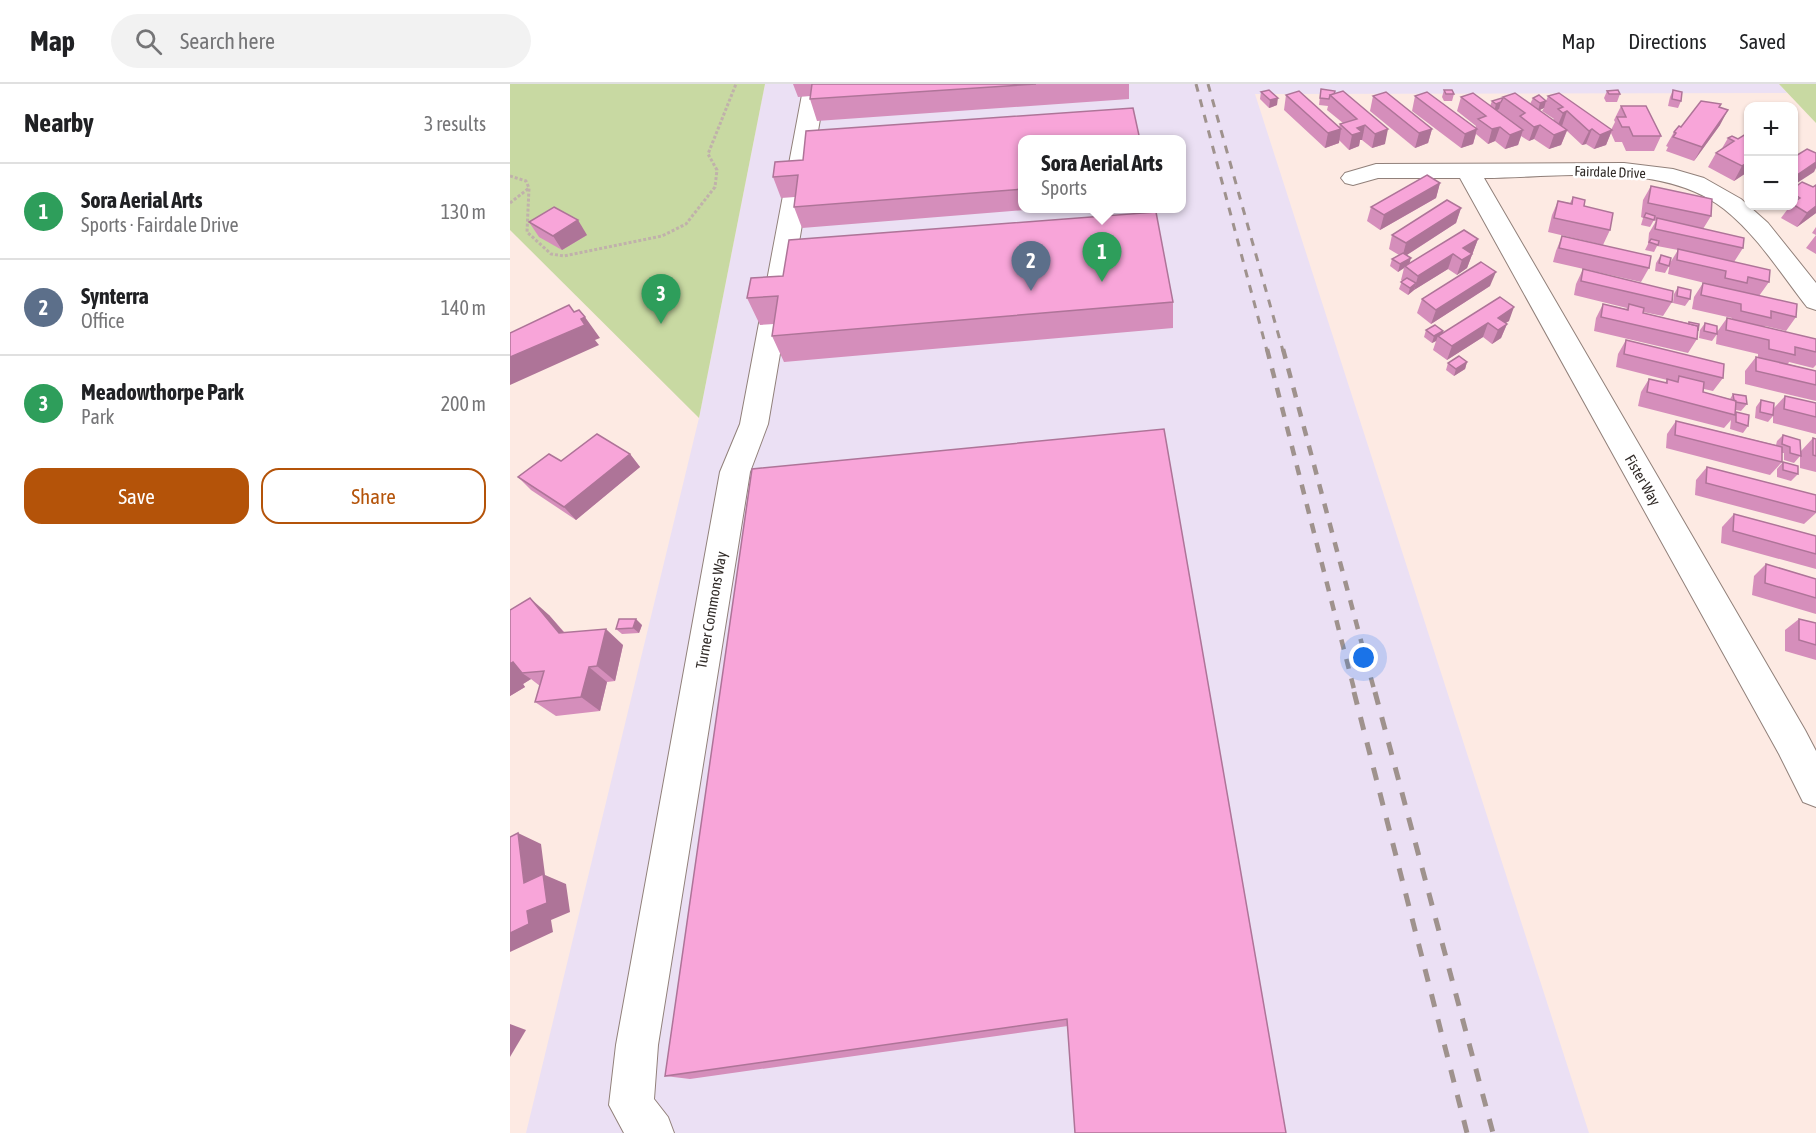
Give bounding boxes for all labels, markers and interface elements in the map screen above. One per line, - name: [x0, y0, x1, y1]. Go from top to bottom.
- search box: [111, 14, 531, 68]
- text: Map: [30, 25, 75, 57]
- icon: search: [132, 25, 165, 58]
- text: Search here: [180, 28, 275, 54]
- text: Map: [1561, 29, 1595, 53]
- text: Directions: [1628, 29, 1707, 53]
- text: Saved: [1740, 29, 1786, 53]
- map controls: [1744, 102, 1798, 210]
- button: +: [1744, 102, 1798, 156]
- text: Nearby: [24, 108, 94, 138]
- text: 3 results: [424, 112, 486, 135]
- popup: [1018, 135, 1186, 213]
- text: Sora Aerial Arts: [1041, 150, 1163, 176]
- button: −: [1744, 156, 1798, 210]
- street label: Fairdale Drive: [1574, 163, 1646, 181]
- text: Sports: [1041, 176, 1087, 199]
- text: Sora Aerial Arts: [81, 187, 202, 213]
- text: 1: [39, 200, 48, 223]
- text: 130 m: [441, 200, 486, 223]
- text: Sports · Fairdale Drive: [81, 213, 239, 236]
- pin: 1: [1082, 232, 1122, 282]
- pin: 2: [1012, 242, 1050, 291]
- pin: 3: [642, 274, 680, 324]
- text: Synterra: [81, 283, 149, 309]
- text: 2: [39, 296, 48, 319]
- text: 140 m: [441, 296, 486, 319]
- text: Office: [81, 309, 125, 332]
- text: Meadowthorpe Park: [81, 379, 244, 405]
- text: 3: [39, 392, 48, 415]
- text: 200 m: [441, 392, 486, 415]
- text: Park: [81, 405, 114, 428]
- street label: Fister Way: [1622, 452, 1664, 508]
- button: Save: [24, 468, 249, 524]
- button: Share: [261, 468, 486, 524]
- street label: Turner Commons Way: [692, 550, 730, 670]
- your location: [1349, 643, 1378, 672]

